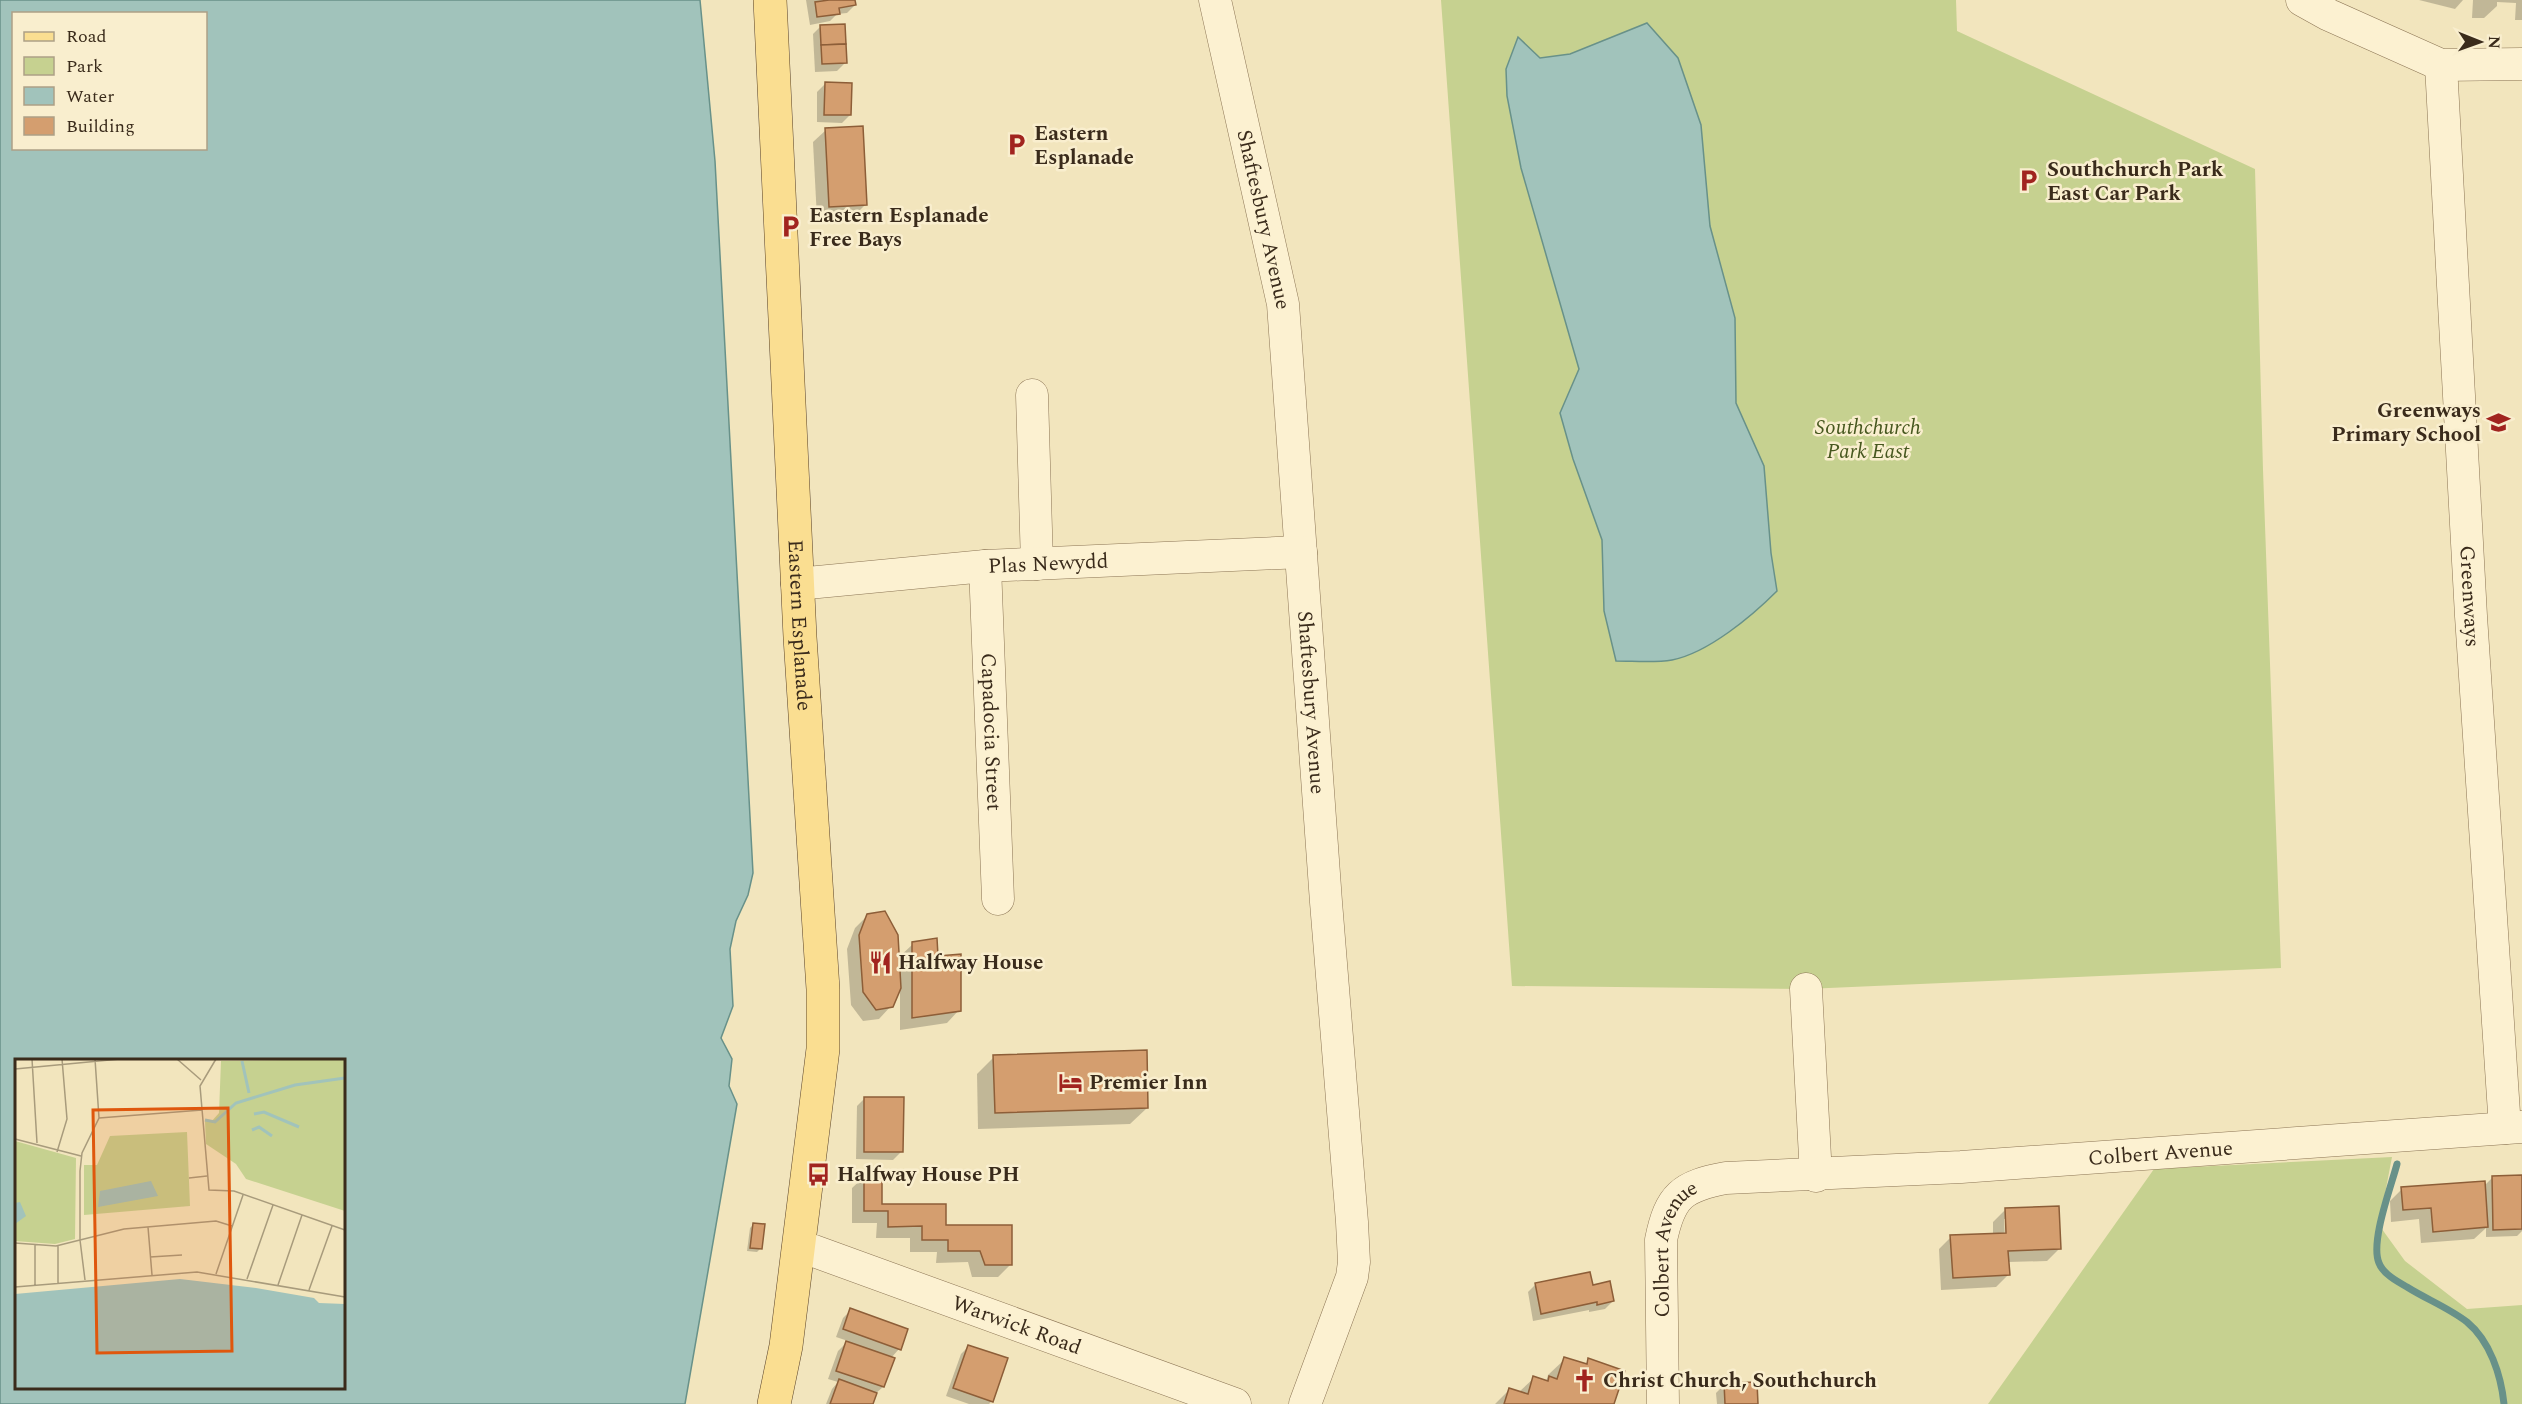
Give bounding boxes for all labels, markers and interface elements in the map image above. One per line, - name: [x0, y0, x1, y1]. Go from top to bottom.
- legend: [12, 12, 207, 150]
- north arrow: [2450, 12, 2510, 72]
- text: Road: [66, 23, 107, 50]
- text: N: [2482, 36, 2506, 49]
- text: Park: [66, 53, 103, 80]
- text: Water: [66, 83, 114, 110]
- text: Building: [66, 113, 135, 140]
- place label: Eastern Esplanade: [1034, 118, 1134, 174]
- street label: Shaftesbury Avenue: [1227, 127, 1298, 311]
- parking icon: Eastern Esplanade: [1003, 132, 1029, 158]
- place label: Southchurch Park East Car Park: [2047, 154, 2224, 210]
- parking icon: Southchurch Park East Car Park: [2016, 168, 2042, 194]
- place label: Eastern Esplanade Free Bays: [809, 200, 989, 256]
- parking icon: Eastern Esplanade Free Bays: [778, 214, 804, 240]
- place label: Greenways Primary School: [2331, 395, 2481, 451]
- school or university icon: Greenways Primary School: [2486, 409, 2512, 435]
- park label: Southchurch Park East: [1815, 412, 1921, 468]
- street label: Eastern Esplanade: [778, 539, 820, 712]
- street label: Greenways: [2450, 544, 2488, 648]
- street label: Plas Newydd: [987, 546, 1109, 583]
- street label: Shaftesbury Avenue: [1288, 610, 1333, 795]
- street label: Capadocia Street: [971, 652, 1010, 812]
- place label: Halfway House: [898, 947, 1043, 979]
- restaurant icon: Halfway House: [867, 949, 893, 975]
- inset map: [15, 1059, 345, 1389]
- place label: Premier Inn: [1089, 1067, 1208, 1099]
- hotel icon: Premier Inn: [1058, 1069, 1084, 1095]
- street label: Colbert Avenue: [2087, 1133, 2234, 1175]
- place label: Halfway House PH: [837, 1159, 1019, 1191]
- bus stop icon: Halfway House PH: [806, 1161, 832, 1187]
- street label: Colbert Avenue: [1646, 1172, 1703, 1318]
- street label: Warwick Road: [947, 1287, 1086, 1364]
- place label: Christ Church, Southchurch: [1603, 1365, 1877, 1397]
- church icon: Christ Church, Southchurch: [1572, 1367, 1598, 1393]

